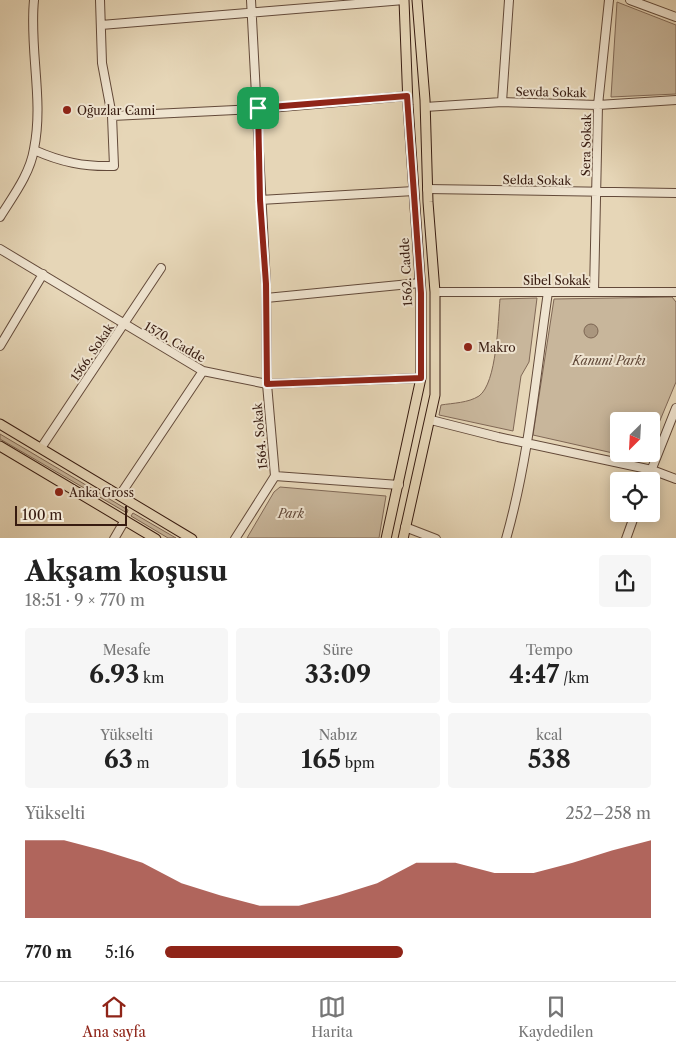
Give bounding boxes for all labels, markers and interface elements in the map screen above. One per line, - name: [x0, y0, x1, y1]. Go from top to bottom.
- street label: Sevda Sokak: [515, 84, 588, 100]
- pin: [237, 87, 279, 129]
- icon: arrive: [244, 94, 272, 122]
- place label: Oğuzlar Cami: [77, 103, 155, 118]
- marker: Oğuzlar Cami: [61, 104, 73, 116]
- street label: Sera Sokak: [578, 112, 594, 177]
- street label: Selda Sokak: [503, 172, 573, 188]
- street label: 1562. Cadde: [397, 237, 415, 307]
- street label: Sibel Sokak: [523, 273, 590, 288]
- street label: 1570. Cadde: [142, 318, 208, 366]
- street label: 1566. Sokak: [67, 319, 117, 384]
- place label: Makro: [478, 340, 516, 355]
- marker: Makro: [462, 341, 474, 353]
- park label: Kanuni Parkı: [571, 353, 646, 368]
- street label: 1564. Sokak: [250, 401, 270, 470]
- north arrow: [610, 412, 660, 462]
- map controls: [610, 412, 660, 522]
- button: locate: [610, 472, 660, 522]
- place label: Anka Gross: [68, 485, 134, 500]
- marker: Anka Gross: [53, 486, 65, 498]
- scale bar: [15, 503, 128, 527]
- text: 100 m: [22, 506, 62, 524]
- park label: Park: [277, 506, 305, 521]
- text: Akşam koşusu: [25, 554, 228, 588]
- button: share: [599, 555, 651, 607]
- text: 18:51 · 9 × 770 m: [25, 590, 145, 610]
- text: Mesafe: [103, 641, 151, 659]
- text: Süre: [323, 641, 353, 659]
- text: Tempo: [526, 641, 573, 659]
- text: 6.93: [89, 659, 139, 690]
- text: 33:09: [305, 659, 371, 690]
- text: 4:47: [509, 659, 559, 690]
- text: km: [139, 669, 164, 687]
- text: /km: [559, 669, 589, 687]
- text: Yükselti: [100, 726, 153, 744]
- text: Nabız: [319, 726, 357, 744]
- text: kcal: [536, 726, 563, 744]
- text: 63: [104, 744, 133, 775]
- text: 165: [301, 744, 341, 775]
- text: 538: [528, 744, 571, 775]
- text: m: [133, 754, 150, 772]
- text: bpm: [341, 754, 375, 772]
- text: Yükselti: [25, 803, 85, 823]
- text: 252–258 m: [565, 803, 651, 823]
- text: 770 m: [25, 942, 72, 962]
- text: 5:16: [105, 942, 134, 962]
- tab: Ana sayfa: [83, 993, 146, 1041]
- tab: Harita: [311, 993, 353, 1041]
- tab: Kaydedilen: [518, 993, 593, 1041]

